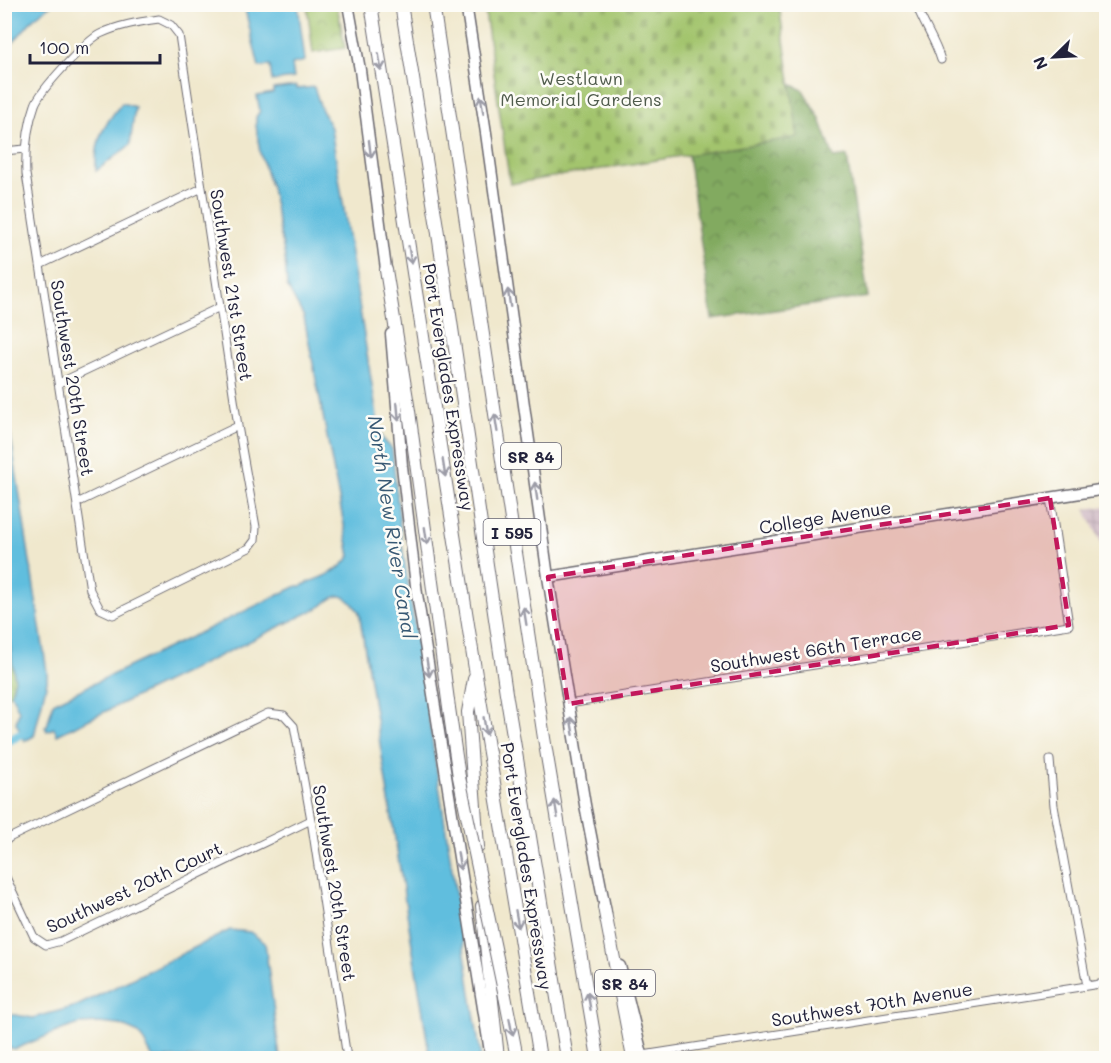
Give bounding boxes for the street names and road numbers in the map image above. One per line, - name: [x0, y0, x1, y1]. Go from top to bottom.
- street label: Southwest 21st Street: [205, 187, 259, 383]
- street label: Port Everglades Expressway: [418, 261, 480, 513]
- street label: Southwest 20th Street: [46, 278, 100, 478]
- road number: SR 84: [501, 443, 561, 469]
- street label: College Avenue: [757, 495, 893, 539]
- road number: I 595: [484, 519, 540, 545]
- street label: Southwest 66th Terrace: [708, 620, 924, 678]
- street label: Port Everglades Expressway: [496, 740, 558, 992]
- street label: Southwest 20th Street: [308, 783, 362, 983]
- street label: Southwest 20th Court: [42, 836, 226, 938]
- road number: SR 84: [595, 970, 655, 996]
- street label: Southwest 70th Avenue: [770, 976, 974, 1032]

